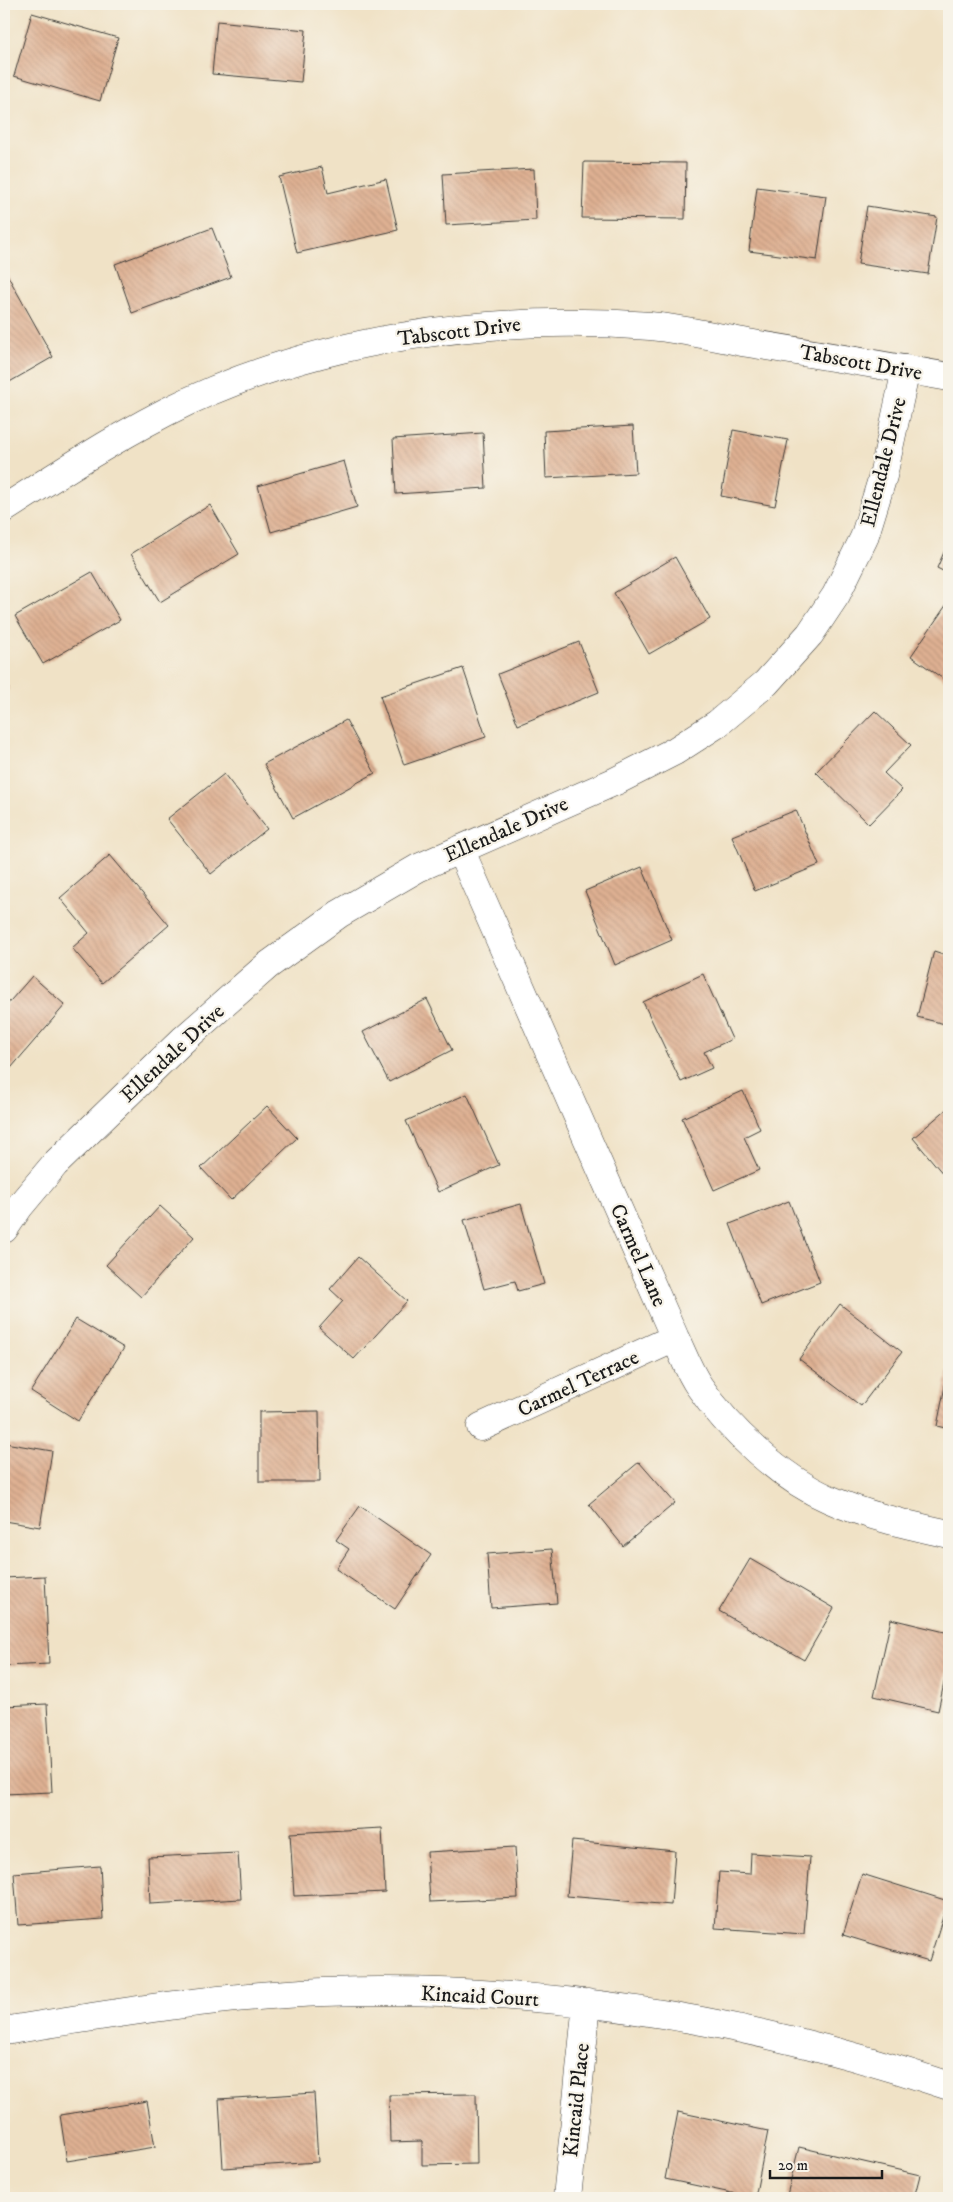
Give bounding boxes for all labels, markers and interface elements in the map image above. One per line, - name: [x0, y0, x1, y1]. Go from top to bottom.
- street label: Tabscott Drive: [396, 312, 522, 352]
- street label: Tabscott Drive: [798, 339, 924, 387]
- street label: Ellendale Drive: [855, 394, 913, 530]
- street label: Ellendale Drive: [441, 791, 573, 869]
- street label: Ellendale Drive: [115, 999, 230, 1108]
- street label: Carmel Lane: [604, 1200, 672, 1311]
- street label: Carmel Terrace: [514, 1344, 643, 1423]
- street label: Kincaid Court: [420, 1981, 540, 2013]
- street label: Kincaid Place: [558, 2042, 596, 2158]
- scale bar: [770, 2147, 883, 2179]
- text: 20 m: [778, 2156, 808, 2175]

